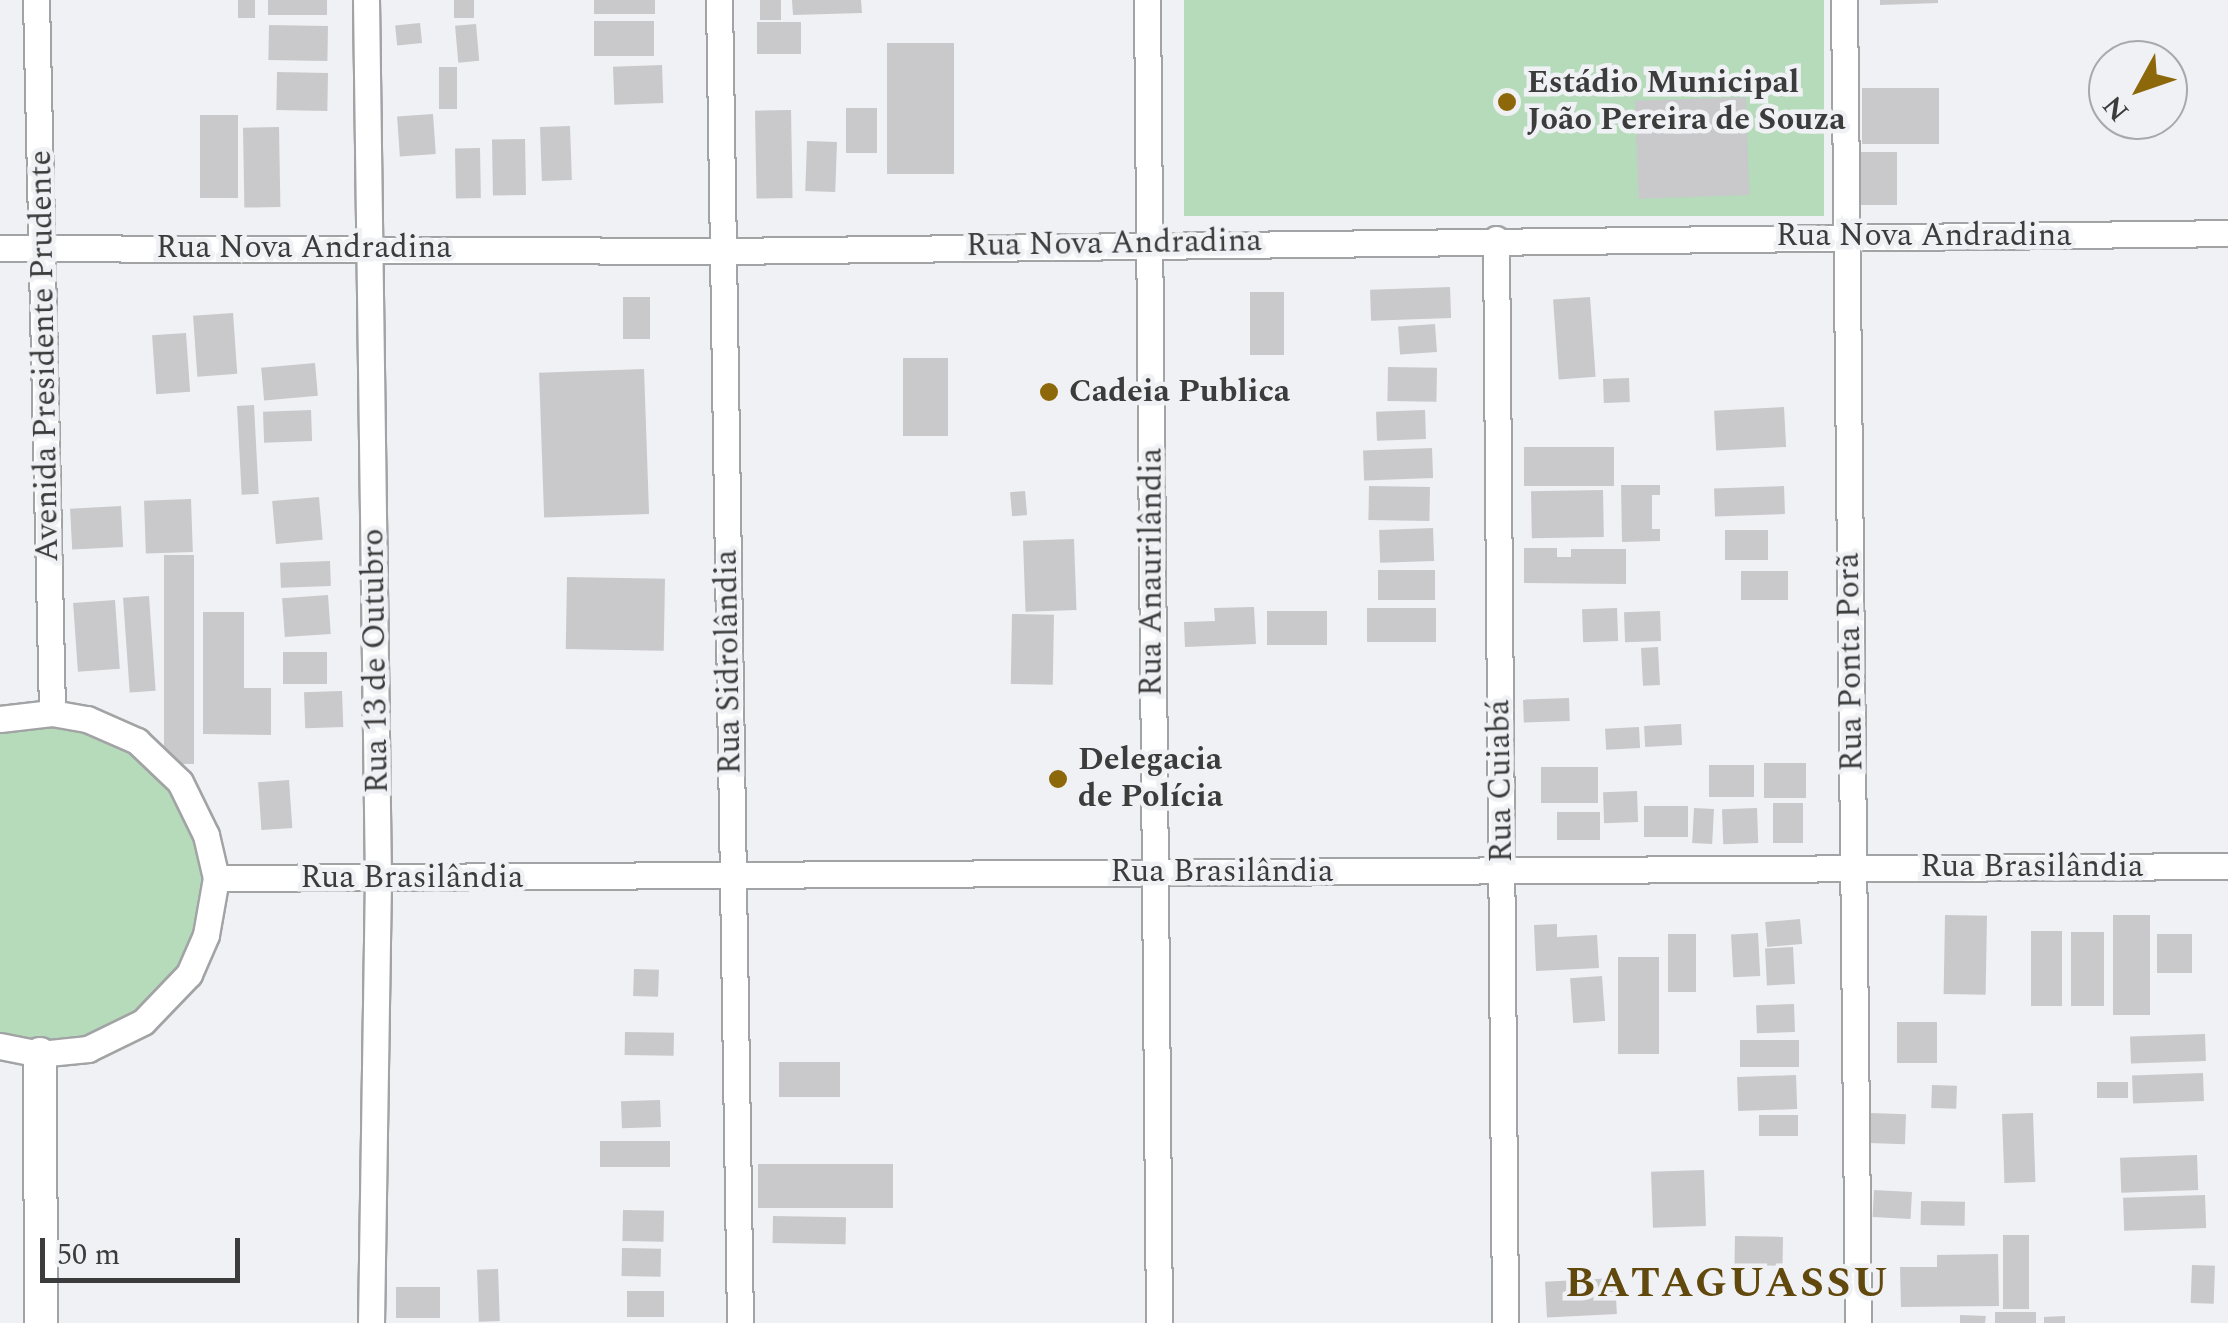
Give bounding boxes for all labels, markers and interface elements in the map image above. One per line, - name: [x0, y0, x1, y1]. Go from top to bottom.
- north arrow: [2088, 40, 2188, 140]
- place label: Estádio Municipal João Pereira de Souza: [1527, 65, 1846, 140]
- text: N: [2092, 86, 2140, 131]
- marker: Estádio Municipal João Pereira de Souza: [1496, 91, 1518, 113]
- street label: Avenida Presidente Prudente: [22, 150, 68, 562]
- street label: Rua Nova Andradina: [1776, 217, 2072, 255]
- street label: Rua Nova Andradina: [966, 222, 1262, 266]
- street label: Rua Nova Andradina: [156, 229, 452, 267]
- place label: Cadeia Publica: [1069, 373, 1290, 411]
- marker: Cadeia Publica: [1038, 381, 1060, 403]
- street label: Rua Anaurilândia: [1133, 448, 1171, 696]
- street label: Rua 13 de Outubro: [354, 528, 398, 794]
- street label: Rua Sidrolândia: [708, 549, 750, 775]
- street label: Rua Ponta Porã: [1830, 552, 1872, 772]
- street label: Rua Cuiabá: [1480, 699, 1522, 863]
- place label: Delegacia de Polícia: [1078, 742, 1223, 817]
- marker: Delegacia de Polícia: [1047, 768, 1069, 790]
- street label: Rua Brasilândia: [1920, 848, 2144, 886]
- street label: Rua Brasilândia: [1110, 853, 1334, 891]
- street label: Rua Brasilândia: [300, 859, 524, 897]
- scale bar: [45, 1218, 245, 1280]
- text: 50 m: [57, 1232, 120, 1278]
- district label: BATAGUASSU: [1565, 1259, 1891, 1309]

